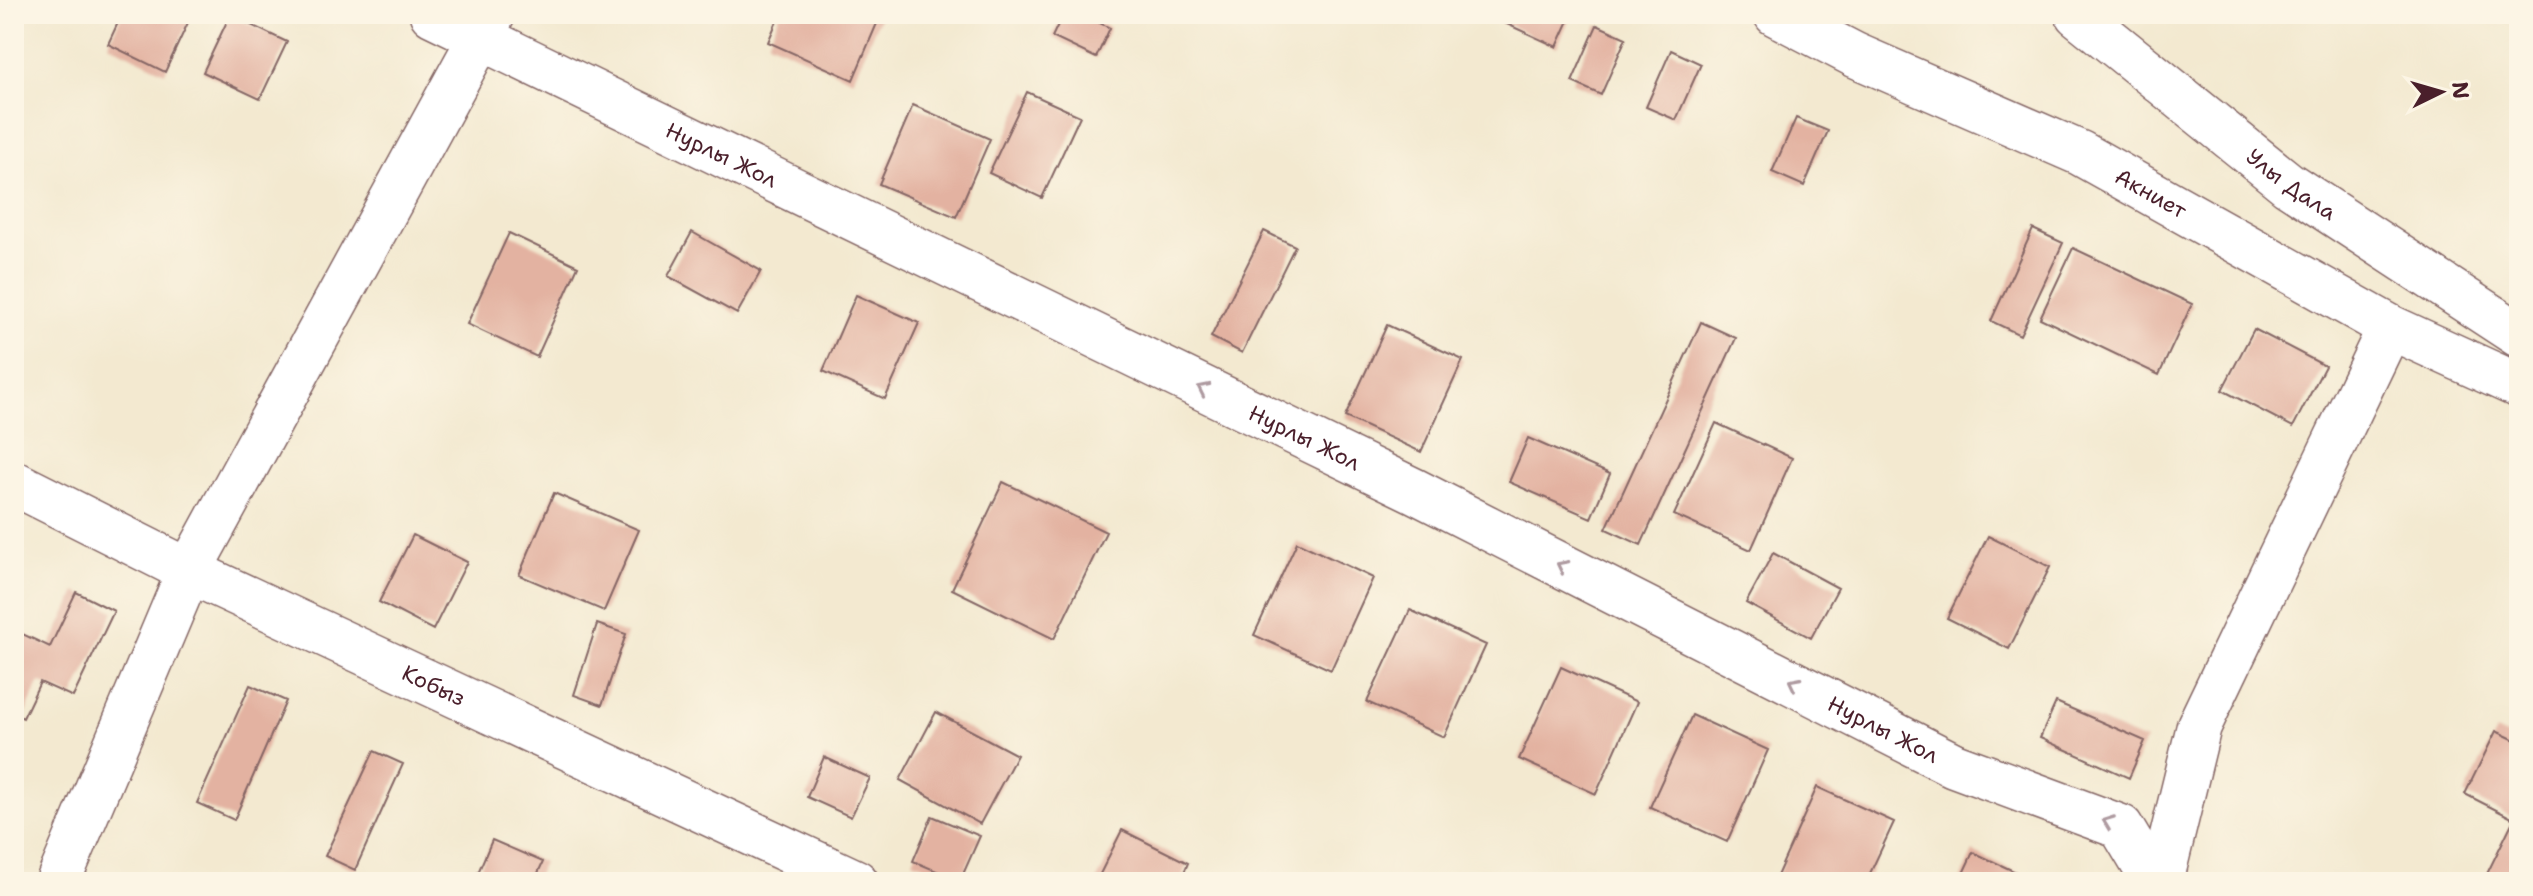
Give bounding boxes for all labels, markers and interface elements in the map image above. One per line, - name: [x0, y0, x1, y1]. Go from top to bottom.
- north arrow: [2401, 52, 2481, 132]
- text: N: [2445, 80, 2476, 100]
- street label: Нурлы Жол: [661, 115, 782, 194]
- street label: Улы Дала: [2240, 142, 2343, 227]
- street label: Акниет: [2110, 161, 2193, 225]
- one-way arrow: [1197, 383, 1211, 399]
- street label: Нурлы Жол: [1244, 398, 1365, 477]
- one-way arrow: [1555, 560, 1570, 575]
- street label: Кобыз: [397, 658, 470, 712]
- one-way arrow: [1787, 678, 1802, 693]
- street label: Нурлы Жол: [1823, 689, 1944, 769]
- one-way arrow: [2101, 815, 2115, 832]

